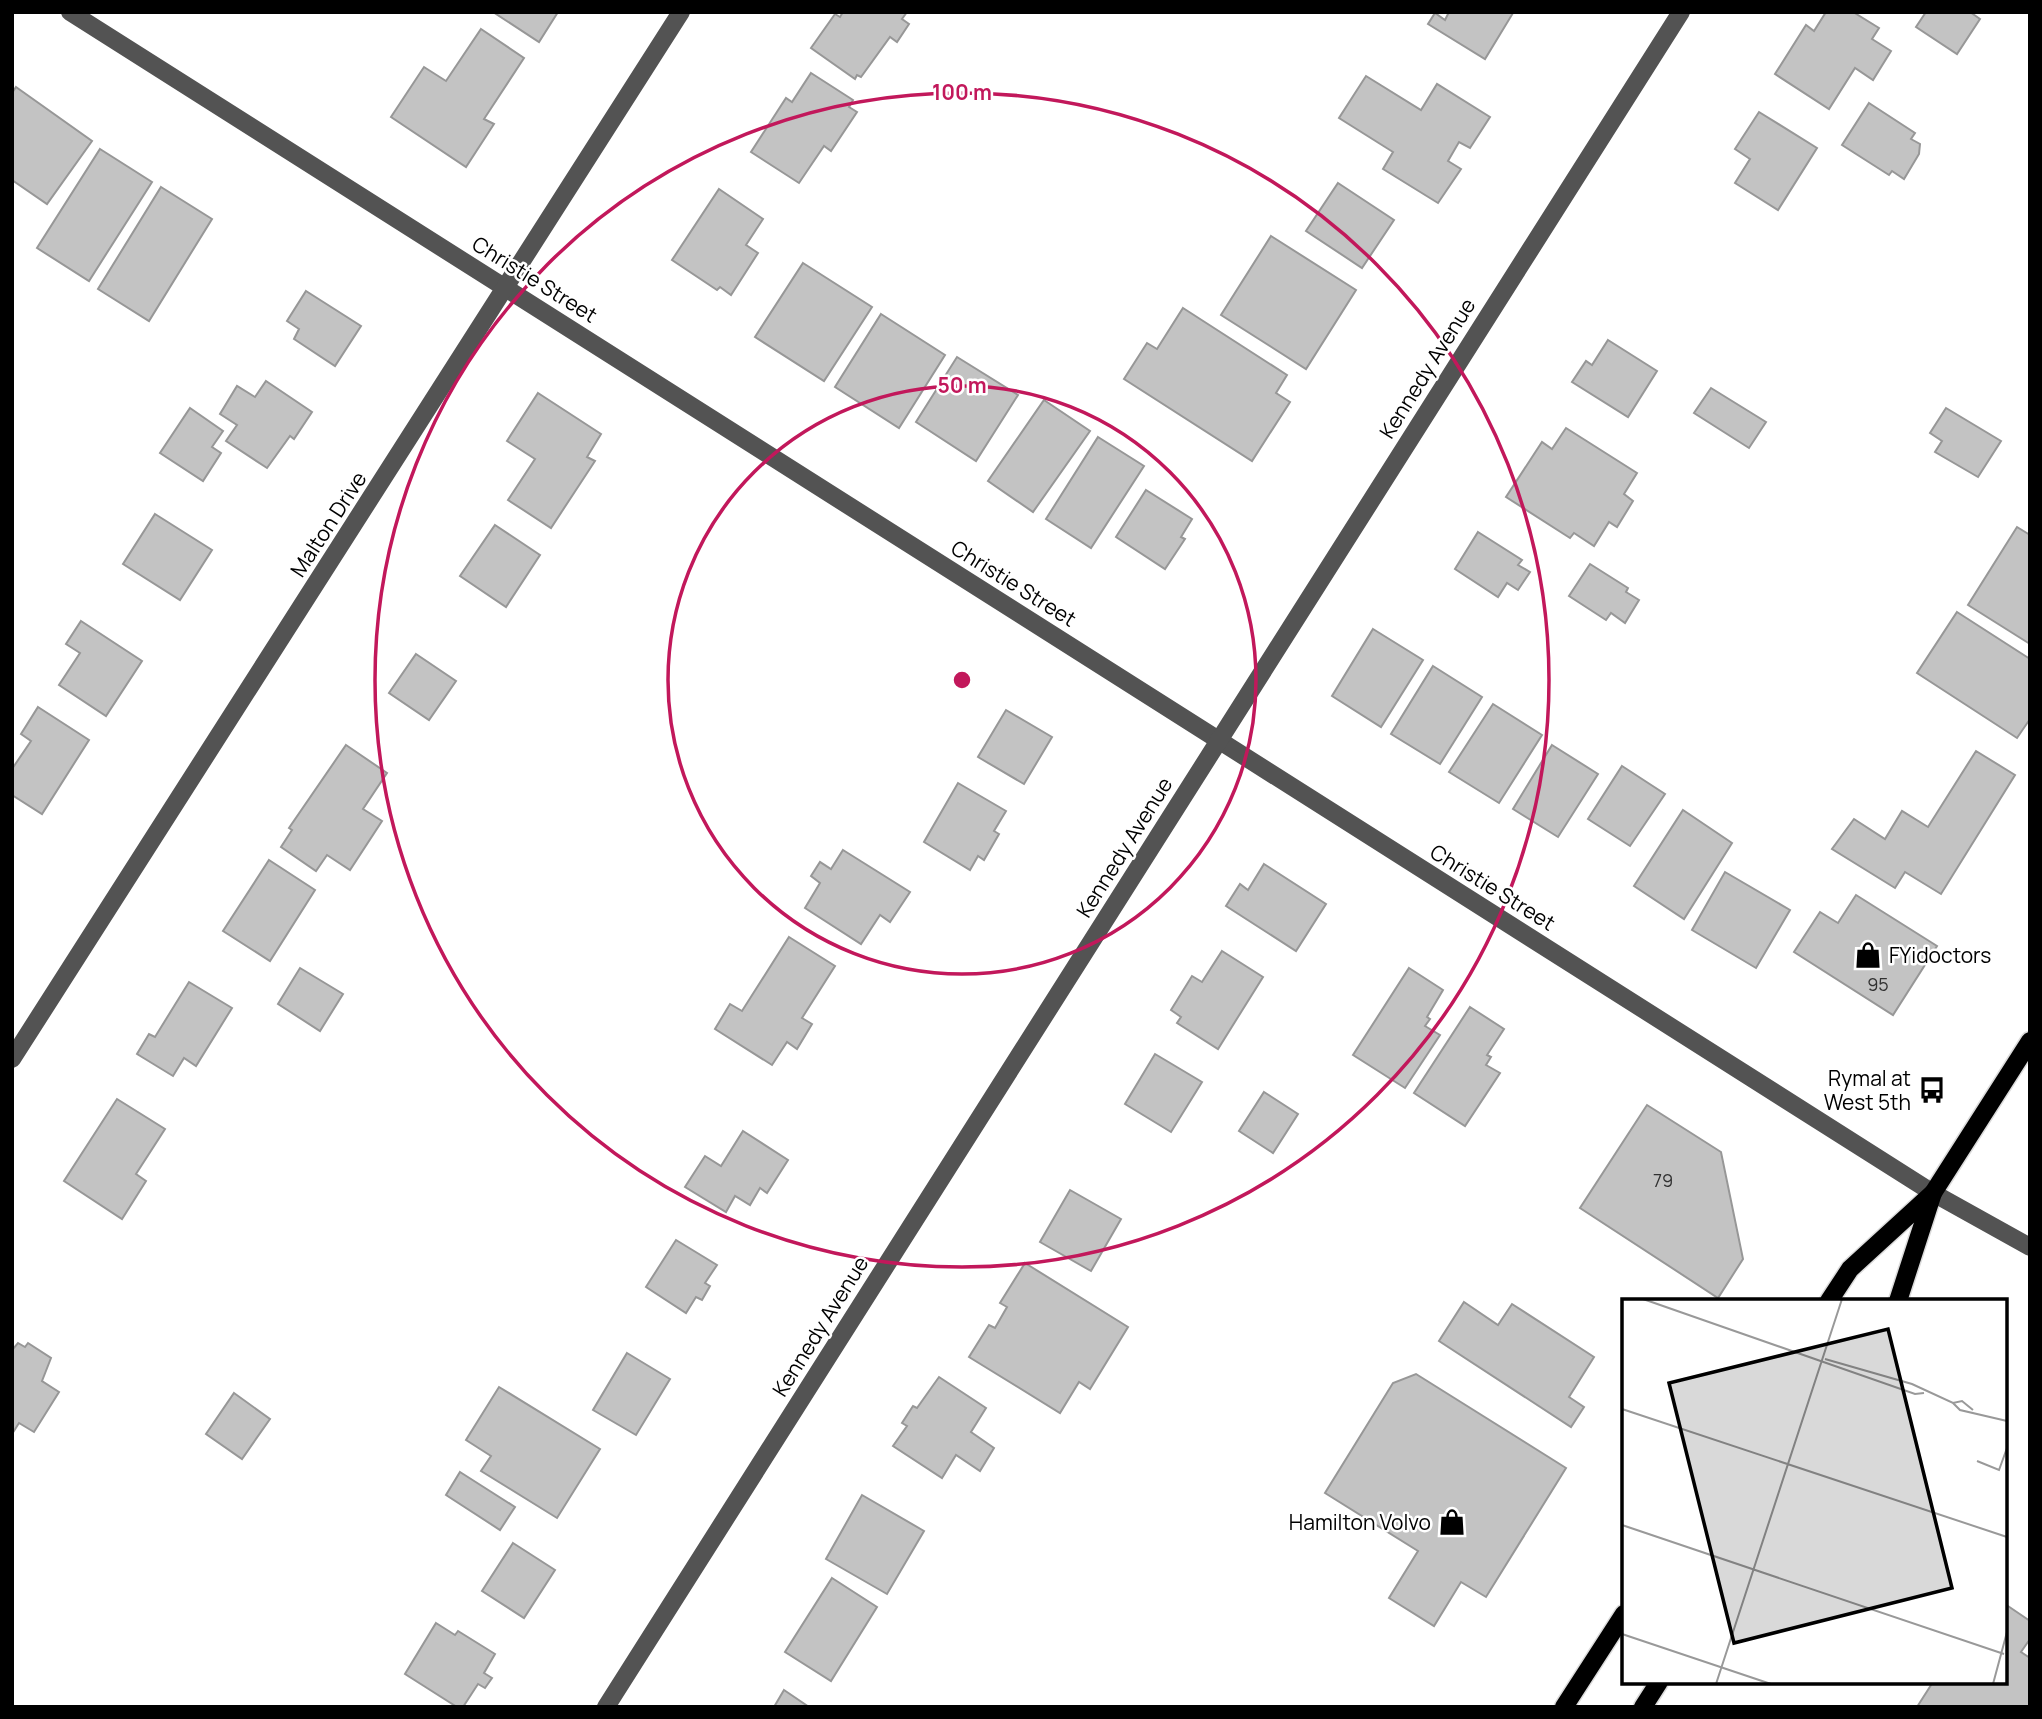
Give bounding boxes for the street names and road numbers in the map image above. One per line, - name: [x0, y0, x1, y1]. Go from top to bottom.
- street label: Christie Street: [467, 229, 603, 329]
- street label: Kennedy Avenue: [1373, 293, 1481, 443]
- street label: Malton Drive: [283, 466, 373, 582]
- street label: Christie Street: [946, 533, 1082, 633]
- street label: Kennedy Avenue: [1070, 772, 1178, 922]
- street label: Christie Street: [1425, 837, 1561, 937]
- street label: Kennedy Avenue: [766, 1251, 874, 1401]

